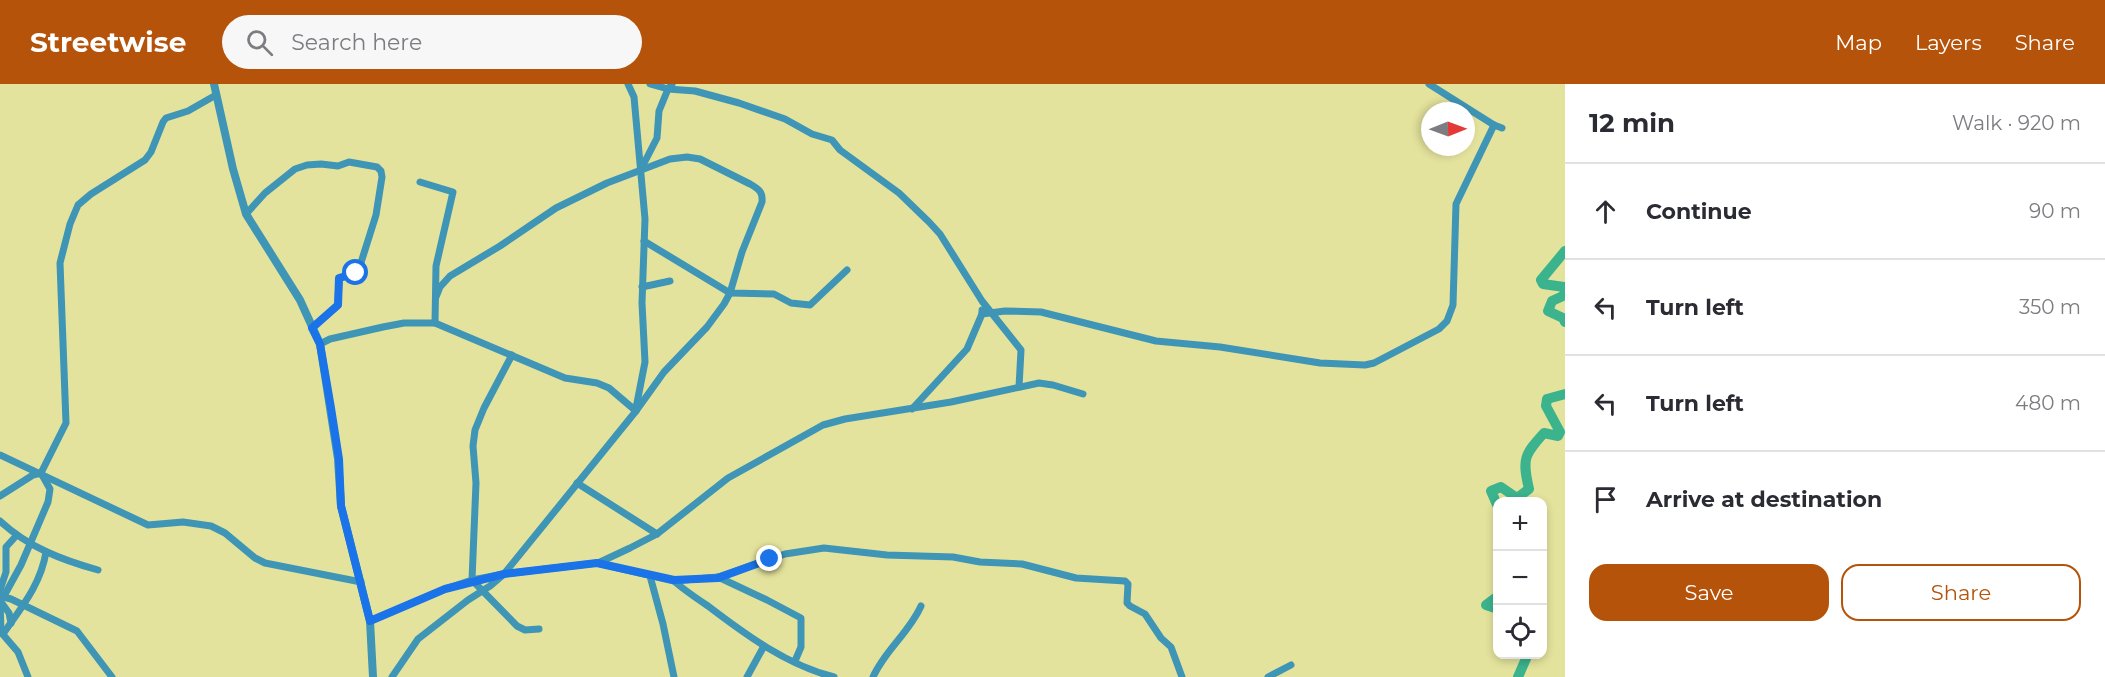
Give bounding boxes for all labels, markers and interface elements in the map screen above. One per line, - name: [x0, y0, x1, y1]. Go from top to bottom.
- search box: [222, 15, 642, 69]
- text: Streetwise: [30, 25, 186, 59]
- icon: search: [243, 26, 276, 59]
- text: Search here: [291, 29, 422, 56]
- text: Map: [1835, 30, 1882, 55]
- text: Layers: [1915, 30, 1982, 55]
- text: Share: [2015, 30, 2075, 55]
- north arrow: [1421, 102, 1475, 156]
- text: 12 min: [1589, 107, 1675, 139]
- text: Walk · 920 m: [1952, 111, 2081, 135]
- icon: ahead: [1589, 195, 1622, 228]
- text: Continue: [1646, 198, 1752, 225]
- text: 90 m: [2029, 199, 2081, 223]
- route start: [342, 259, 368, 285]
- icon: left: [1589, 291, 1622, 324]
- text: Turn left: [1646, 294, 1744, 321]
- text: 350 m: [2019, 295, 2081, 319]
- icon: left: [1589, 387, 1622, 420]
- text: Turn left: [1646, 390, 1744, 417]
- text: 480 m: [2015, 391, 2081, 415]
- icon: arrive: [1589, 483, 1622, 516]
- text: Arrive at destination: [1646, 486, 1882, 513]
- map controls: [1493, 497, 1547, 659]
- button: +: [1493, 497, 1547, 551]
- route end: [756, 545, 782, 571]
- button: −: [1493, 551, 1547, 605]
- button: Save: [1589, 564, 1829, 621]
- button: Share: [1841, 564, 2081, 621]
- button: locate: [1493, 605, 1547, 659]

